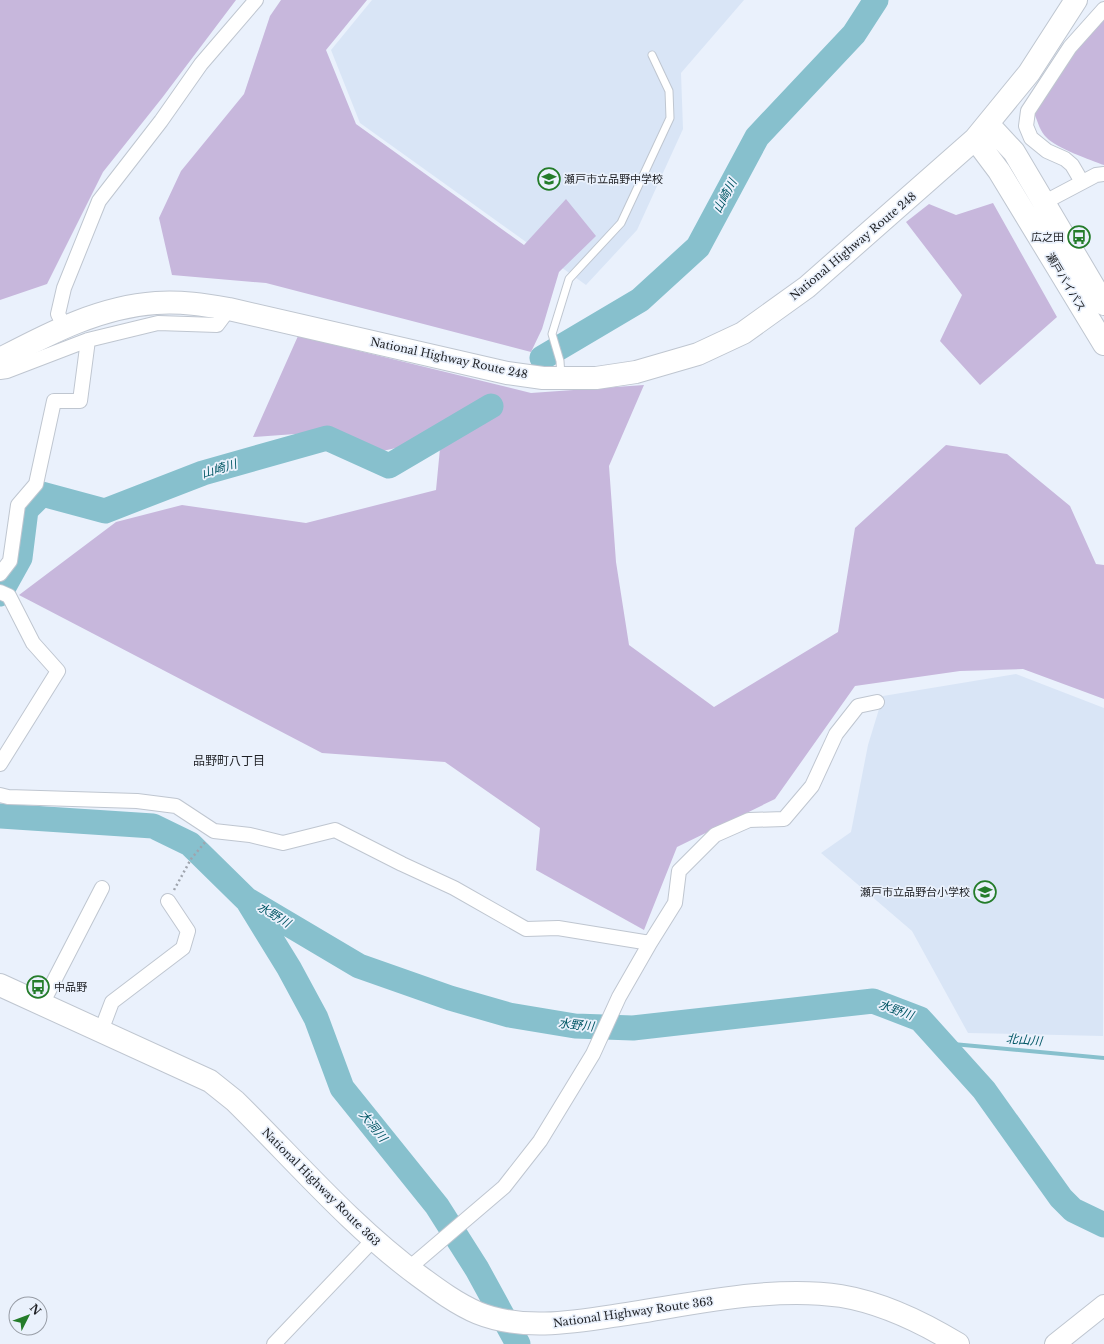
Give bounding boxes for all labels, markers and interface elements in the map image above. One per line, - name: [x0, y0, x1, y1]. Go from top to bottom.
- school or university icon: 瀬戸市立品野中学校: [536, 166, 562, 192]
- place label: 瀬戸市立品野中学校: [564, 172, 663, 186]
- water label: 山崎川: [709, 175, 741, 215]
- street label: National Highway Route 248: [787, 189, 919, 303]
- bus stop icon: 広之田: [1066, 224, 1092, 250]
- place label: 広之田: [1031, 230, 1064, 244]
- street label: 瀬戸バイパス: [1043, 250, 1089, 314]
- street label: National Highway Route 248: [369, 334, 529, 382]
- water label: 山崎川: [199, 456, 240, 481]
- district label: 品野町八丁目: [193, 753, 265, 768]
- school or university icon: 瀬戸市立品野台小学校: [972, 879, 998, 905]
- place label: 瀬戸市立品野台小学校: [860, 885, 970, 899]
- water label: 水野川: [255, 899, 295, 931]
- bus stop icon: 中品野: [25, 974, 51, 1000]
- place label: 中品野: [54, 980, 87, 994]
- water label: 水野川: [877, 996, 918, 1023]
- water label: 水野川: [557, 1015, 597, 1034]
- water label: 北山川: [1005, 1030, 1045, 1049]
- water label: 大洞川: [356, 1107, 392, 1146]
- street label: National Highway Route 363: [259, 1125, 383, 1249]
- street label: National Highway Route 363: [552, 1294, 714, 1330]
- north arrow: [8, 1296, 48, 1336]
- text: N: [27, 1301, 45, 1318]

